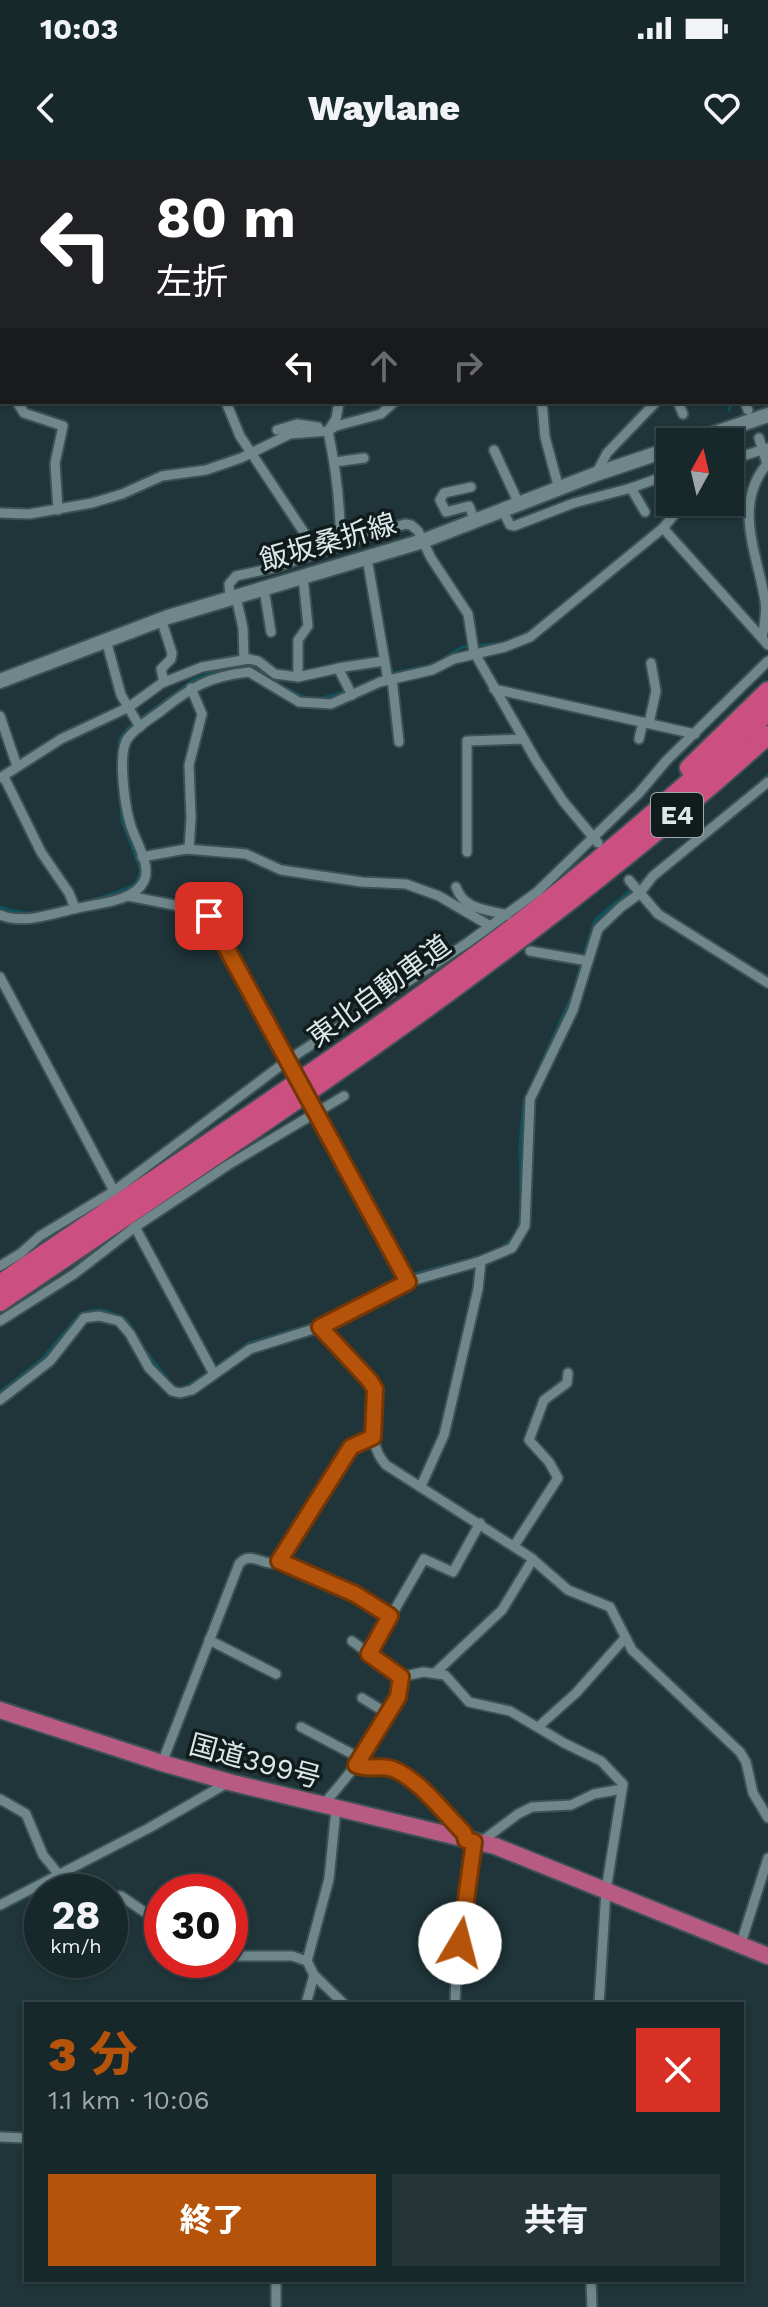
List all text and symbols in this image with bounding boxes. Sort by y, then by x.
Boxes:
text: 10:03 [40,11,118,46]
icon: back [24,86,68,130]
icon: heart [700,86,744,130]
text: Waylane [308,87,460,129]
text: 80 m [156,185,296,251]
icon: left [24,192,128,296]
text: 左折 [156,261,228,303]
icon: left [278,344,322,388]
icon: ahead [362,344,406,388]
icon: right [446,344,490,388]
north arrow [656,428,744,516]
map controls [656,428,744,516]
street label: 飯坂桑折線 [256,507,400,577]
road number: E4 [651,793,703,837]
pin [175,882,243,950]
icon: arrive [187,894,231,938]
street label: 東北自動車道 [301,928,457,1054]
street label: 国道399号 [186,1728,324,1794]
speed limit sign: 30 [144,1874,248,1978]
text: 28 [52,1892,100,1939]
position arrow [418,1901,502,1985]
text: km/h [50,1934,102,1958]
text: 3 分 [48,2026,137,2083]
button: close [636,2028,720,2112]
text: 1.1 km · 10:06 [48,2085,210,2115]
button: 終了 [48,2174,376,2266]
button: 共有 [392,2174,720,2266]

